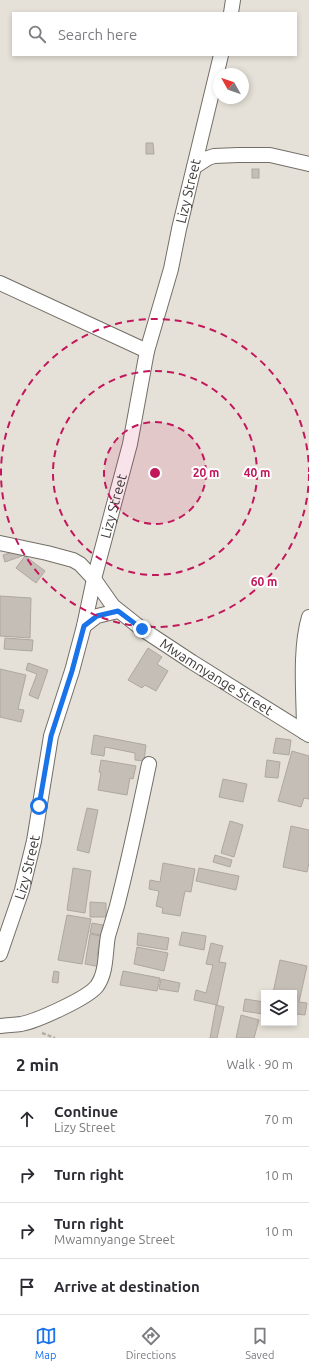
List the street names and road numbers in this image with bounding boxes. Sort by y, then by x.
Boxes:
street label: Lizy Street [173,157,204,225]
street label: Lizy Street [97,472,130,540]
street label: Mwamnyange Street [157,635,276,719]
street label: Lizy Street [11,833,43,902]

